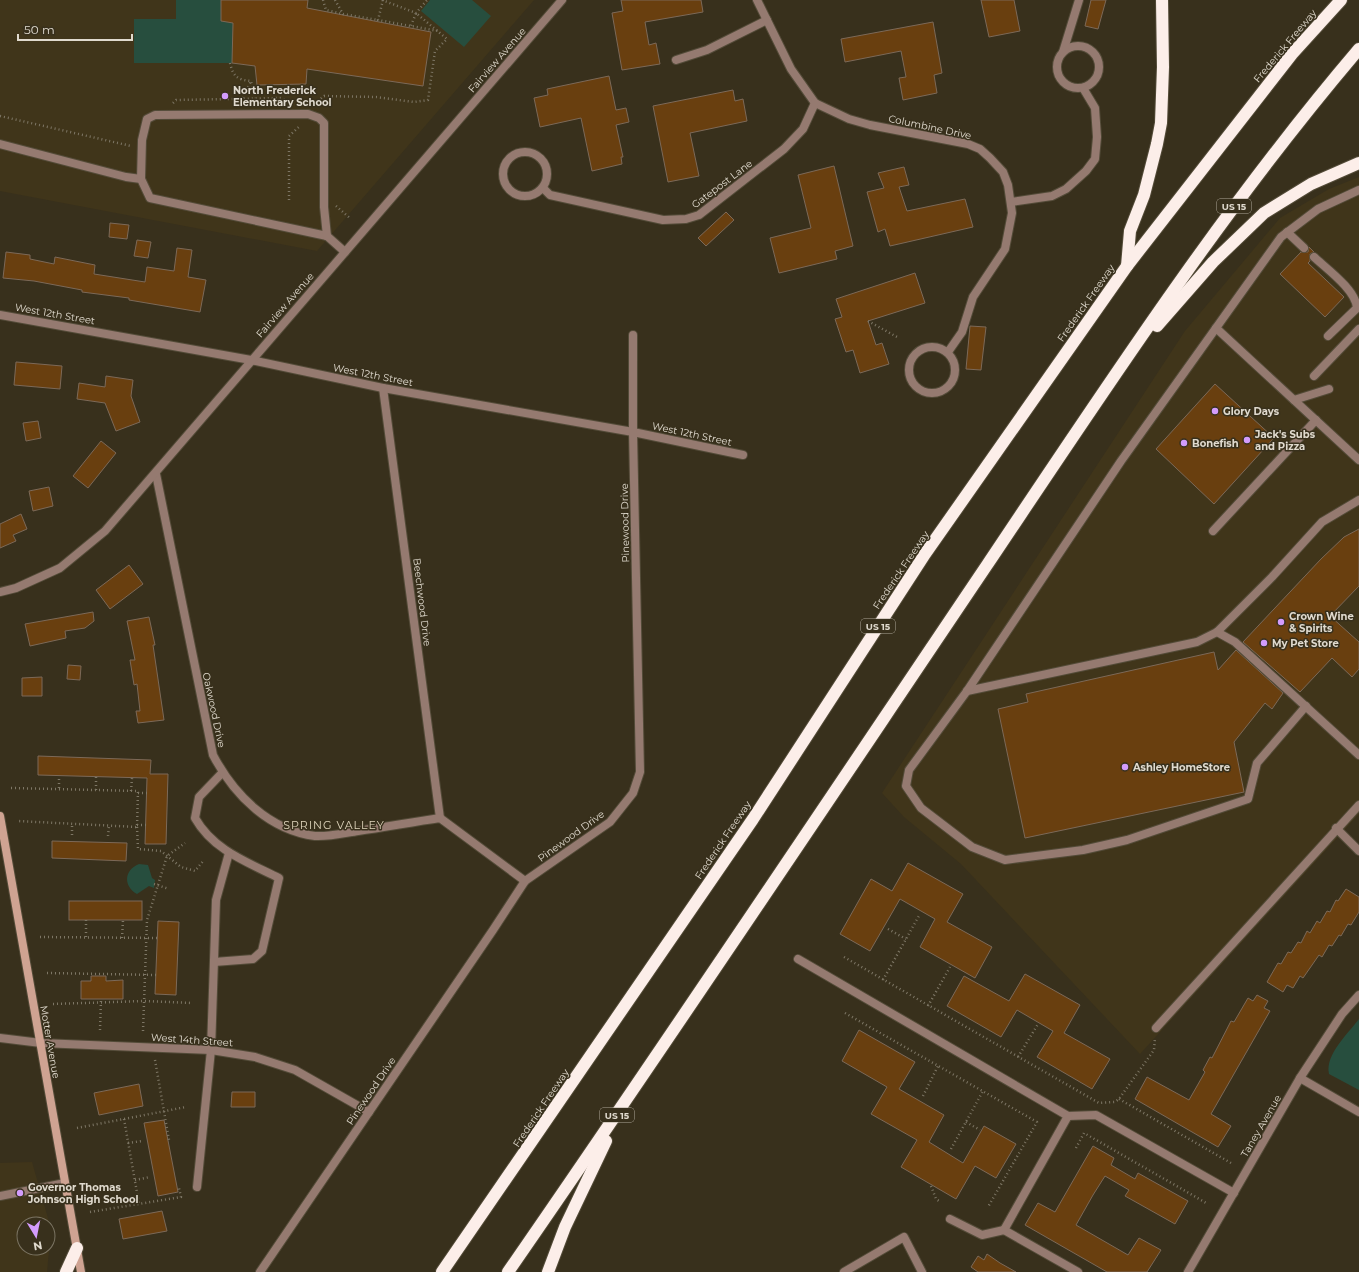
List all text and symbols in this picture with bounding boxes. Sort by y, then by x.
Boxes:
street label: Frederick Freeway [1251,6,1320,85]
scale bar [18,16,132,42]
text: 50 m [24,22,55,37]
street label: Fairview Avenue [465,25,529,95]
place label: North Frederick Elementary School [233,84,332,109]
marker: North Frederick Elementary School [220,91,230,101]
street label: Columbine Drive [887,112,973,142]
street label: Gatepost Lane [689,157,755,211]
road number: US 15 [1217,199,1251,213]
street label: Frederick Freeway [1054,261,1118,344]
street label: Fairview Avenue [253,270,317,340]
street label: West 12th Street [14,301,96,327]
street label: West 12th Street [332,361,414,389]
place label: Glory Days [1223,405,1280,418]
marker: Glory Days [1210,406,1220,416]
street label: West 12th Street [651,419,733,449]
place label: Jack's Subs and Pizza [1254,428,1316,453]
marker: Jack's Subs and Pizza [1242,435,1252,445]
place label: Bonefish [1192,437,1239,450]
marker: Bonefish [1179,438,1189,448]
street label: Pinewood Drive [618,483,632,563]
street label: Frederick Freeway [870,528,932,612]
street label: Beechwood Drive [410,557,434,647]
place label: Crown Wine & Spirits [1289,610,1354,635]
marker: Crown Wine & Spirits [1276,617,1286,627]
road number: US 15 [861,619,895,633]
place label: My Pet Store [1272,637,1339,650]
marker: My Pet Store [1259,638,1269,648]
street label: Oakwood Drive [200,671,228,749]
place label: Ashley HomeStore [1132,761,1230,774]
marker: Ashley HomeStore [1120,762,1130,772]
street label: Frederick Freeway [692,798,754,882]
street label: Pinewood Drive [535,807,607,865]
district label: SPRING VALLEY [283,818,385,832]
street label: Motter Avenue [37,1004,63,1080]
street label: West 14th Street [151,1031,233,1049]
street label: Pinewood Drive [343,1054,399,1128]
street label: Frederick Freeway [510,1066,572,1150]
street label: Taney Avenue [1238,1092,1284,1160]
road number: US 15 [600,1108,634,1122]
place label: Governor Thomas Johnson High School [27,1181,139,1206]
marker: Governor Thomas Johnson High School [15,1188,25,1198]
north arrow [16,1216,56,1256]
text: N [32,1238,43,1254]

